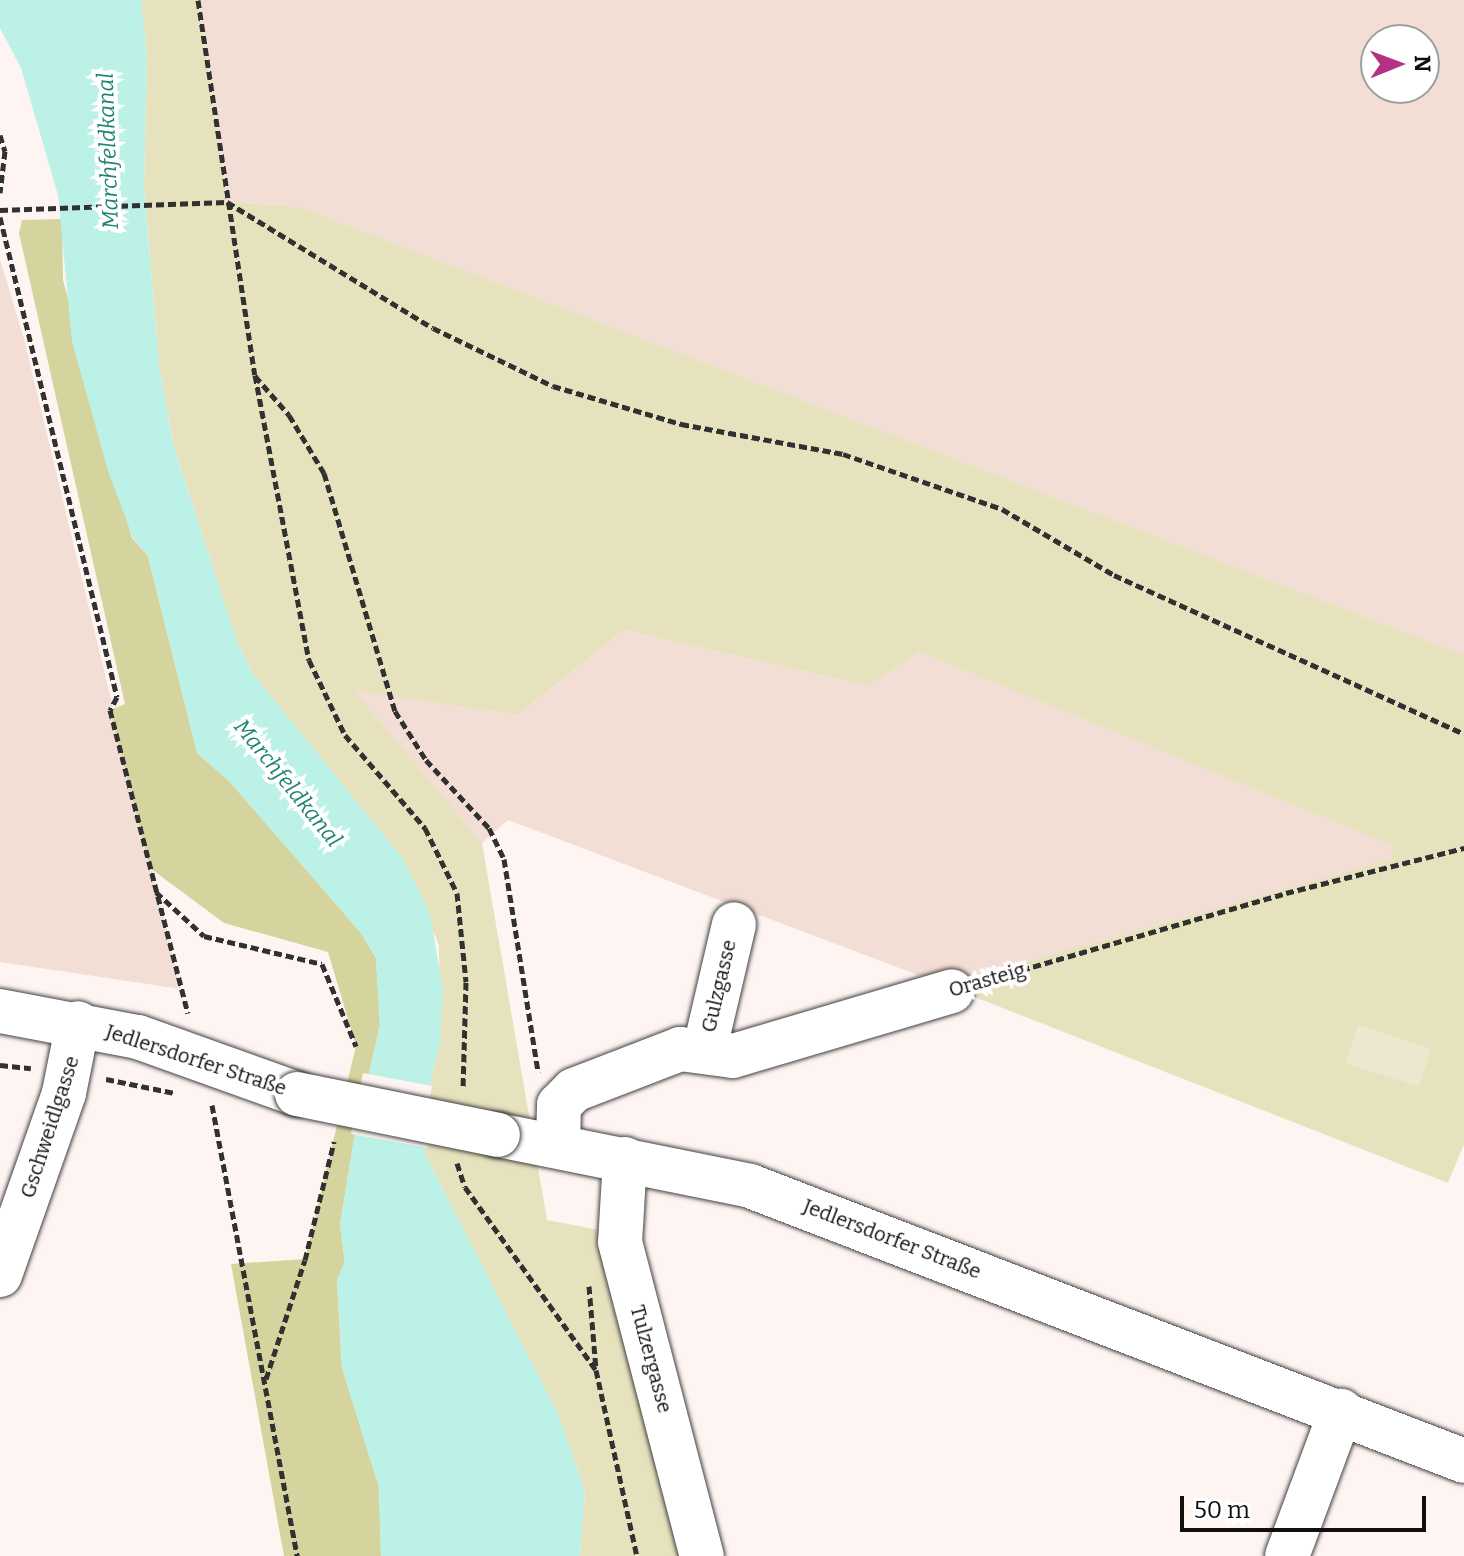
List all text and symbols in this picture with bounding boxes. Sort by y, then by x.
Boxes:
north arrow [1360,24,1440,104]
text: N [1409,55,1436,72]
water label: Marchfeldkanal [92,72,124,230]
water label: Marchfeldkanal [229,714,347,852]
street label: Gulzgasse [697,937,741,1035]
street label: Orasteig [946,958,1028,1002]
street label: Jedlersdorfer Straße [103,1019,289,1101]
street label: Gschweidlgasse [16,1053,84,1201]
street label: Jedlersdorfer Straße [800,1194,984,1284]
street label: Tulzergasse [625,1303,677,1415]
scale bar [1184,1480,1430,1530]
text: 50 m [1194,1496,1250,1524]

